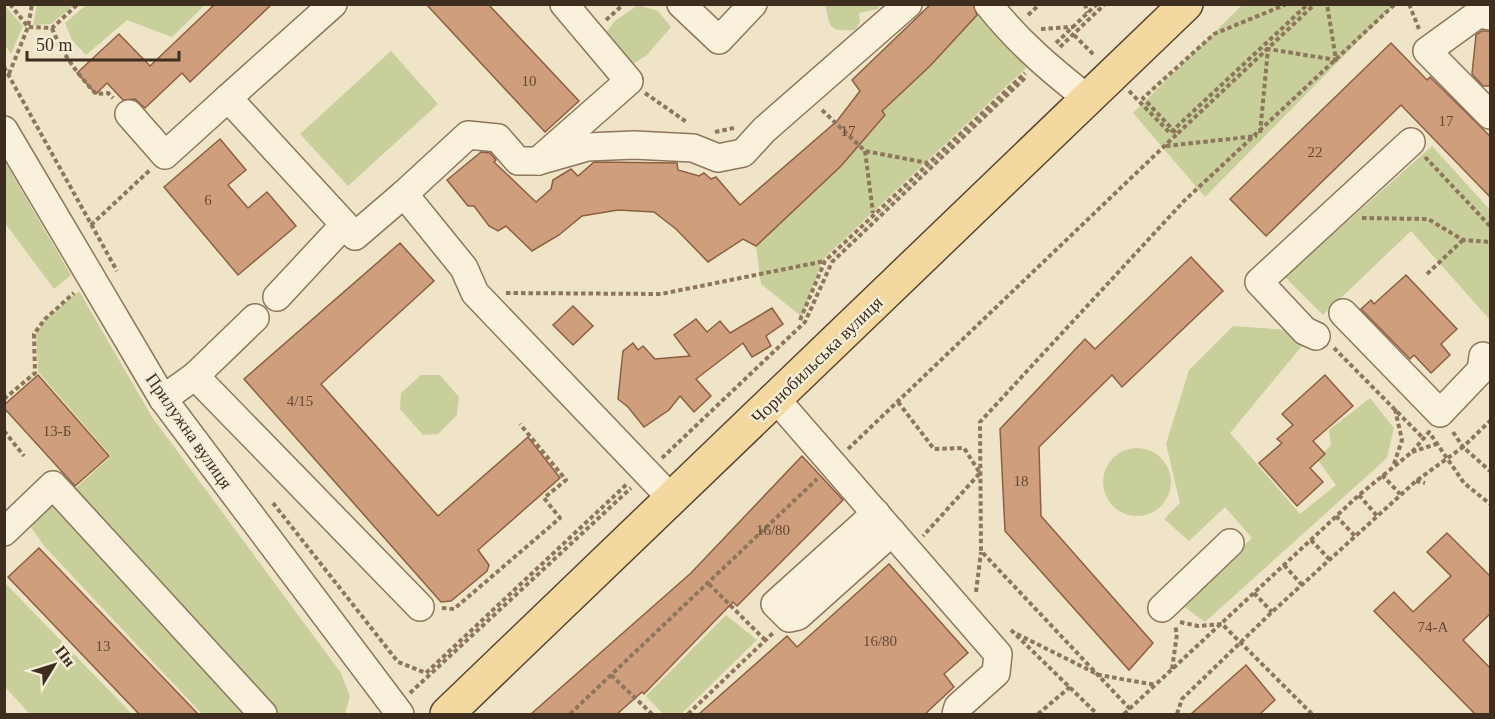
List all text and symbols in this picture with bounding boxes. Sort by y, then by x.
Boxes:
scale bar [27,24,178,62]
text: 50 m [36,35,73,55]
house number: 10 [522,73,537,89]
house number: 17 [1439,113,1454,129]
house number: 17 [841,123,856,139]
house number: 22 [1308,144,1323,160]
house number: 6 [204,192,212,208]
street label: Чорнобильська вулиця [747,292,887,428]
street label: Прилужна вулиця [142,369,236,493]
house number: 4/15 [287,393,313,409]
house number: 13-Б [43,423,71,439]
house number: 18 [1014,473,1029,489]
house number: 16/80 [756,522,790,538]
house number: 74-А [1418,619,1449,635]
house number: 16/80 [863,633,897,649]
north arrow [24,635,84,695]
house number: 13 [96,638,111,654]
text: Пн [52,642,79,670]

